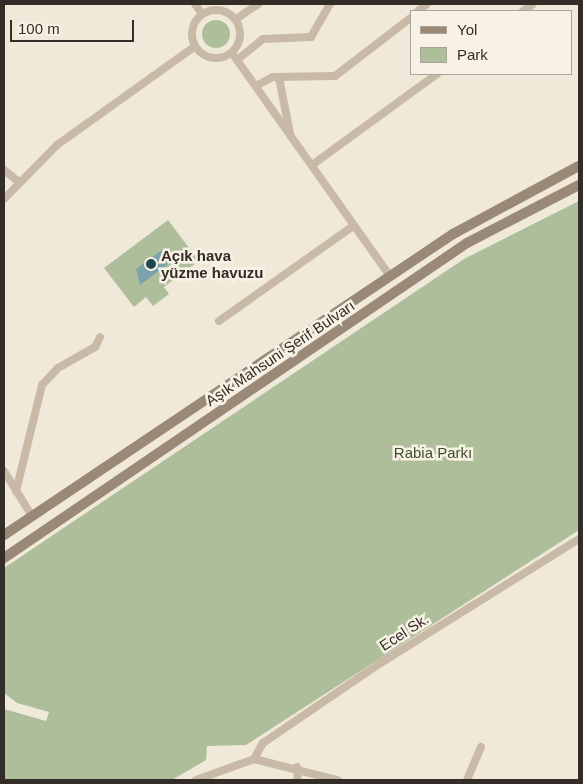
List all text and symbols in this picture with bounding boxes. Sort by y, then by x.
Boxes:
scale bar [12,10,136,42]
legend [410,10,573,75]
text: 100 m [18,20,60,37]
text: Yol [457,21,477,38]
text: Park [457,46,488,63]
place label: Açık hava yüzme havuzu [161,246,264,281]
marker: Açık hava yüzme havuzu [145,258,157,270]
street label: Aşık Mahsuni Şerif Bulvarı [202,296,358,410]
park label: Rabia Parkı [394,444,472,462]
street label: Ecel Sk. [376,609,432,655]

